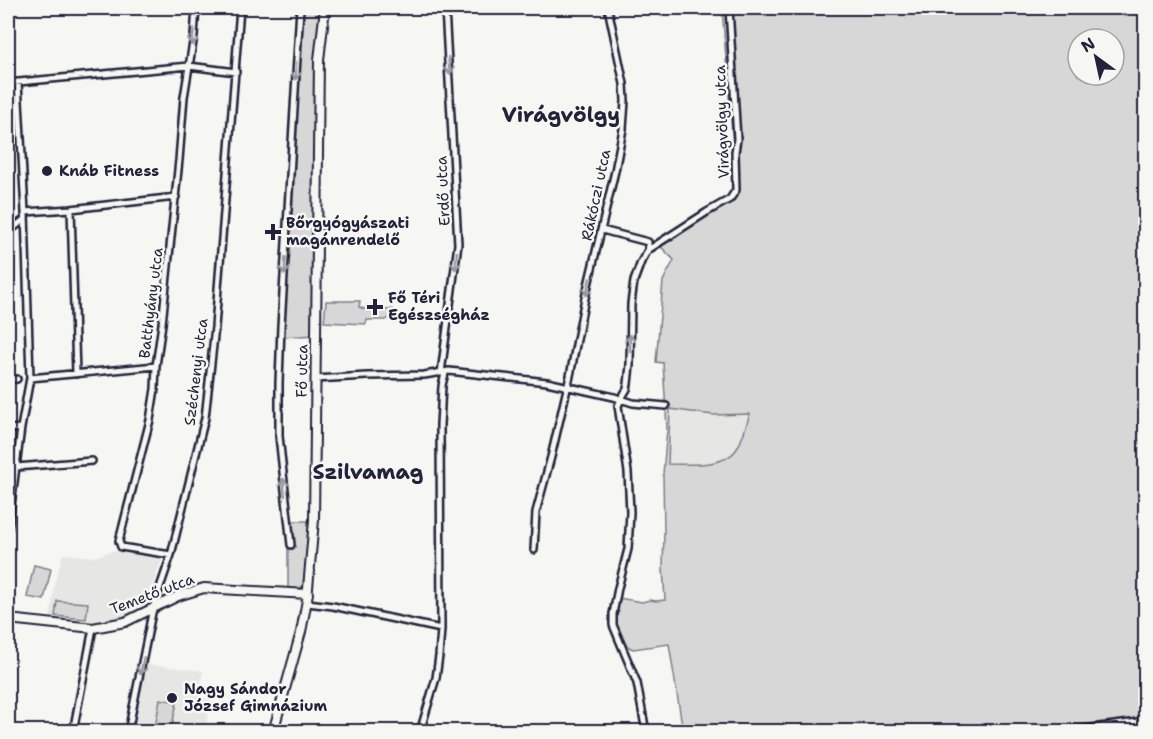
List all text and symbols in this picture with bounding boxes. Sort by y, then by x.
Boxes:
one-way arrow [187,27,198,46]
north arrow [1066,27,1126,87]
text: N [1077,33,1099,57]
one-way arrow [443,55,454,75]
one-way arrow [290,61,301,81]
street label: Virágvölgy utca [710,64,734,179]
district label: Virágvölgy [502,101,620,129]
street label: Rákóczi utca [577,147,616,243]
street label: Erdő utca [431,155,455,227]
place label: Knáb Fitness [59,161,159,181]
marker: Knáb Fitness [40,164,54,178]
place label: Bőrgyógyászati magánrendelő [286,213,409,250]
marker: Bőrgyógyászati magánrendelő [264,223,282,241]
street label: Batthyány utca [134,246,168,360]
one-way arrow [450,250,461,270]
one-way arrow [279,256,290,276]
one-way arrow [582,277,594,296]
place label: Fő Téri Egészségház [388,288,490,325]
marker: Fő Téri Egészségház [366,298,384,316]
street label: Széchenyi utca [179,317,213,427]
one-way arrow [624,333,636,353]
street label: Fő utca [292,343,312,398]
district label: Szilvamag [313,458,423,486]
one-way arrow [278,478,289,498]
street label: Temető utca [107,569,198,619]
one-way arrow [135,656,147,675]
place label: Nagy Sándor József Gimnázium [184,679,327,716]
marker: Nagy Sándor József Gimnázium [165,691,179,705]

